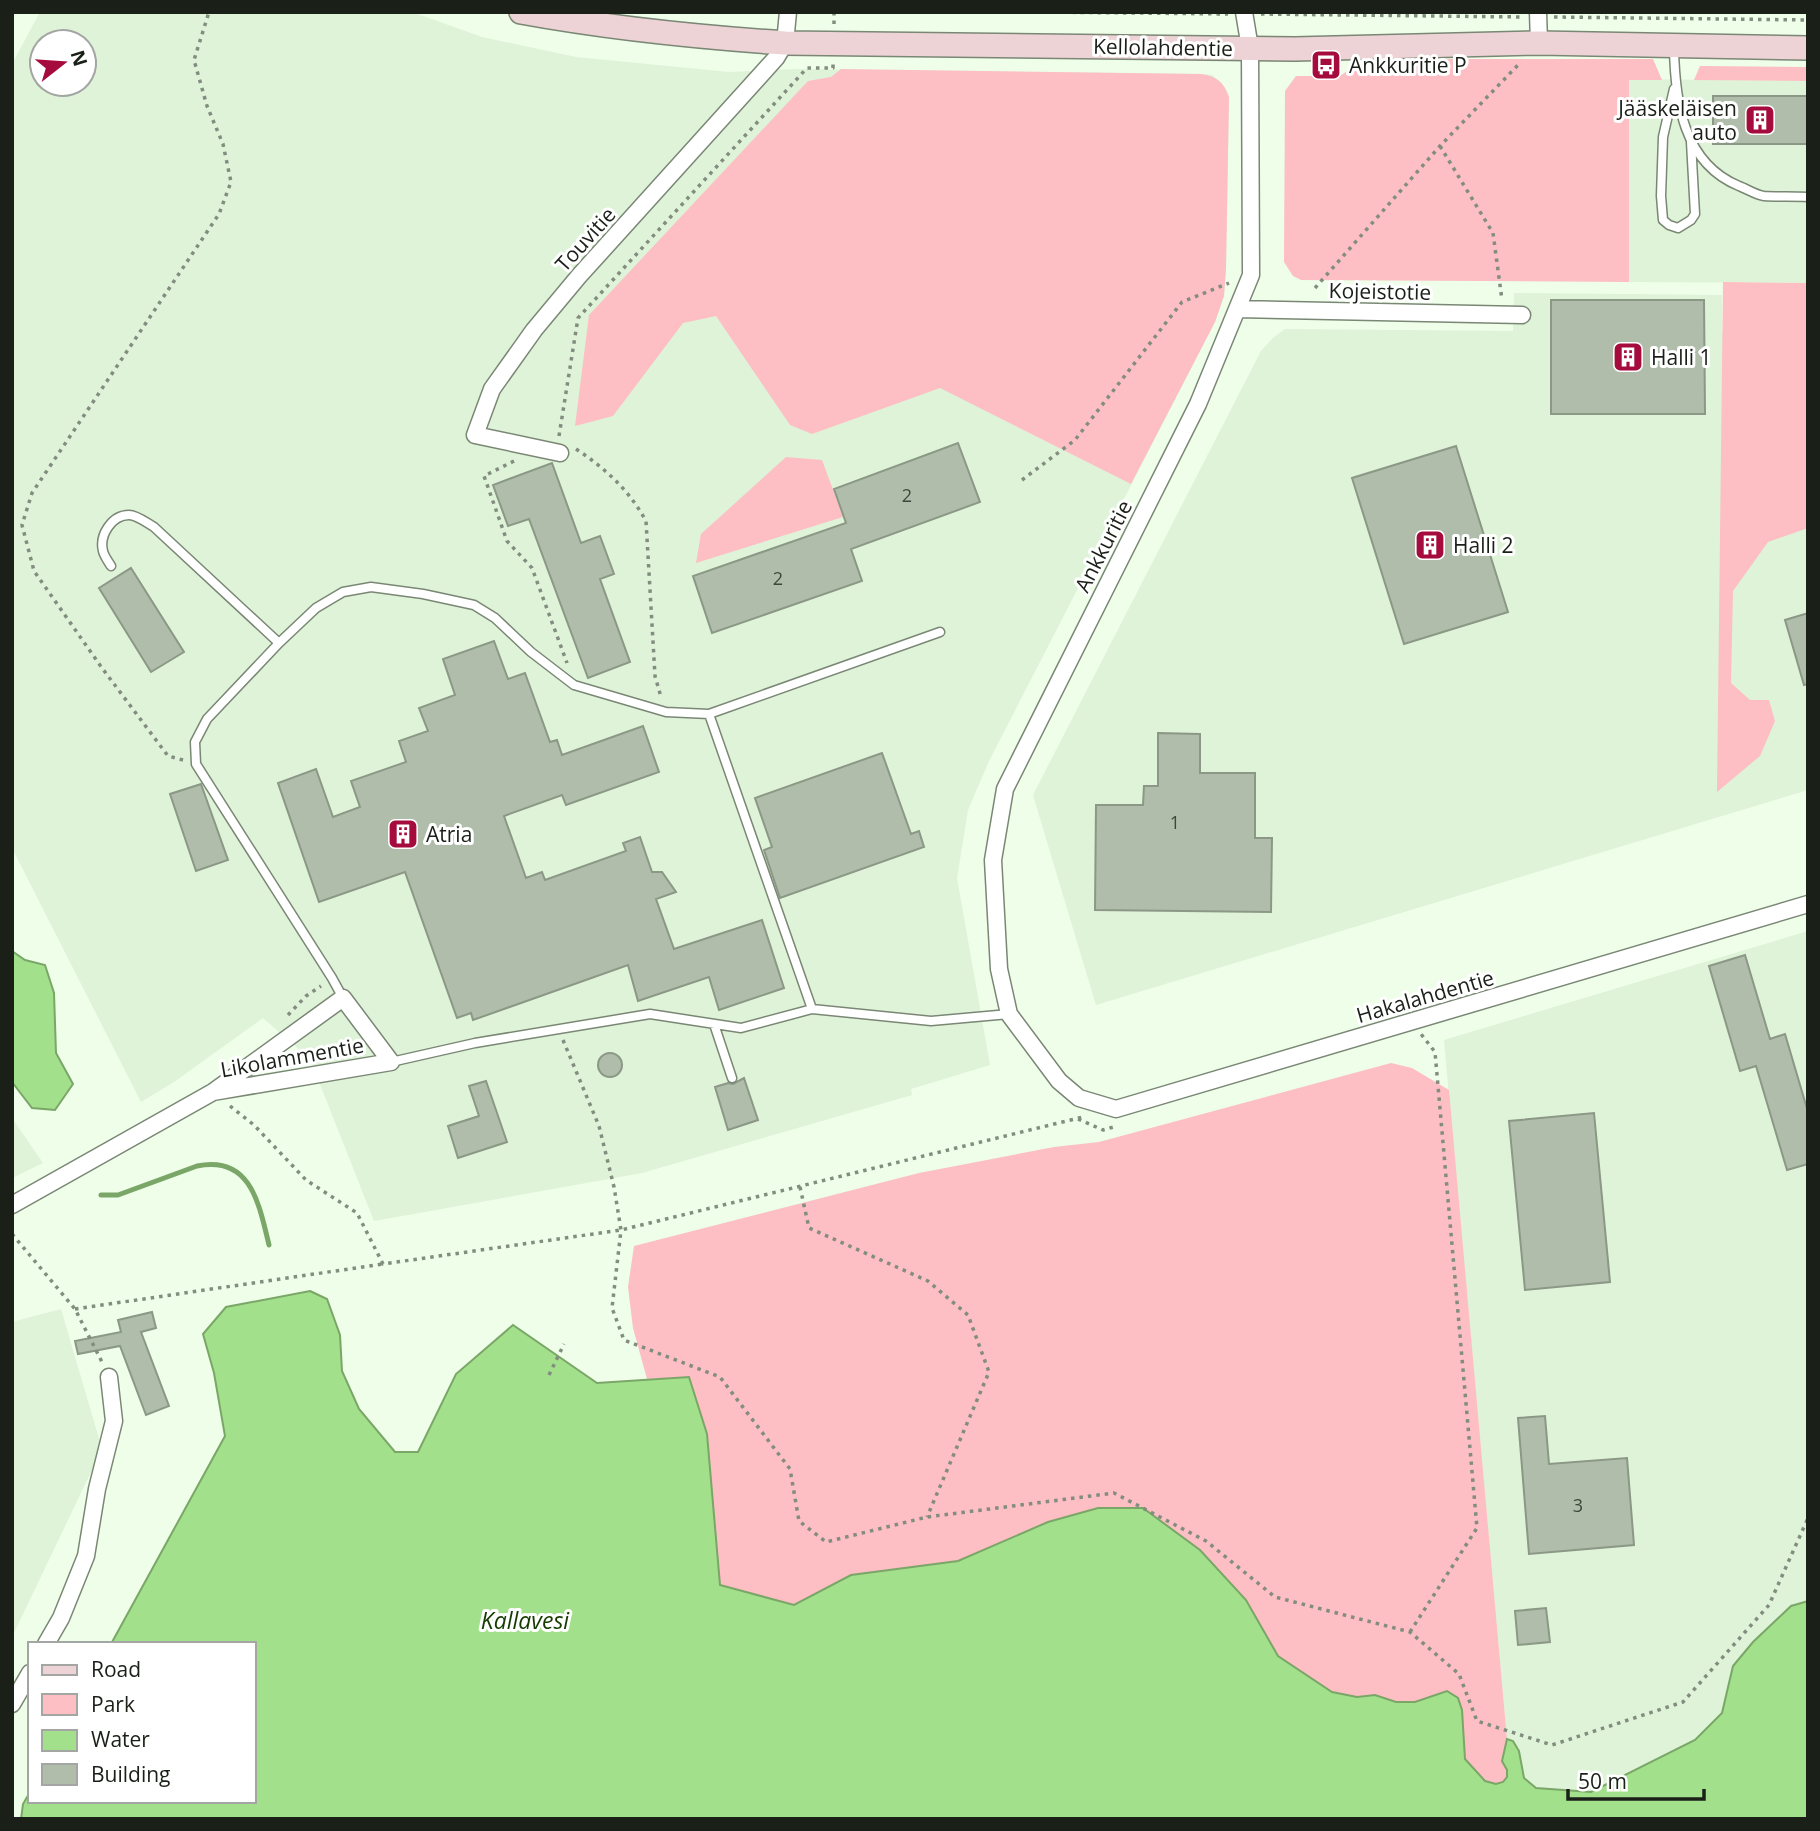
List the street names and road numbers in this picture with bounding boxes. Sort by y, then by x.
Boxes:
street label: Kellolahdentie [1093,32,1233,62]
street label: Touvitie [549,201,621,277]
street label: Kojeistotie [1328,276,1432,306]
street label: Ankkuritie [1068,495,1138,597]
street label: Hakalahdentie [1353,963,1497,1029]
street label: Likolammentie [218,1031,366,1083]

